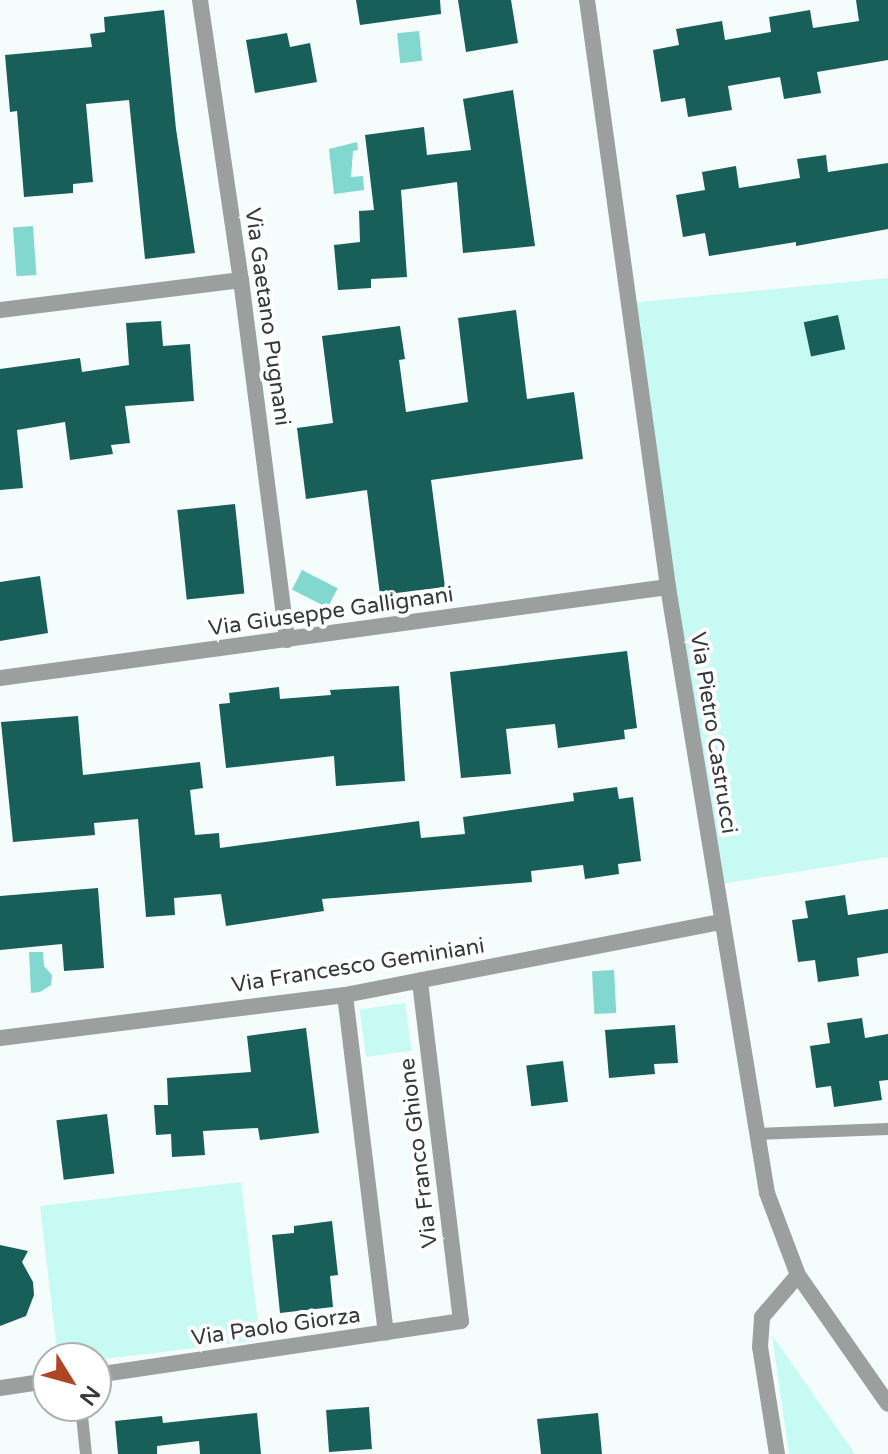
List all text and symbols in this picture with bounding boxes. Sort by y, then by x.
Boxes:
street label: Via Gaetano Pugnani [239,206,295,428]
street label: Via Giuseppe Gallignani [207,582,455,642]
street label: Via Pietro Castrucci [684,630,742,836]
street label: Via Francesco Geminiani [230,933,486,999]
street label: Via Franco Ghione [394,1057,444,1249]
street label: Via Paolo Giorza [190,1302,362,1352]
north arrow [32,1342,112,1422]
text: N [74,1380,105,1410]

